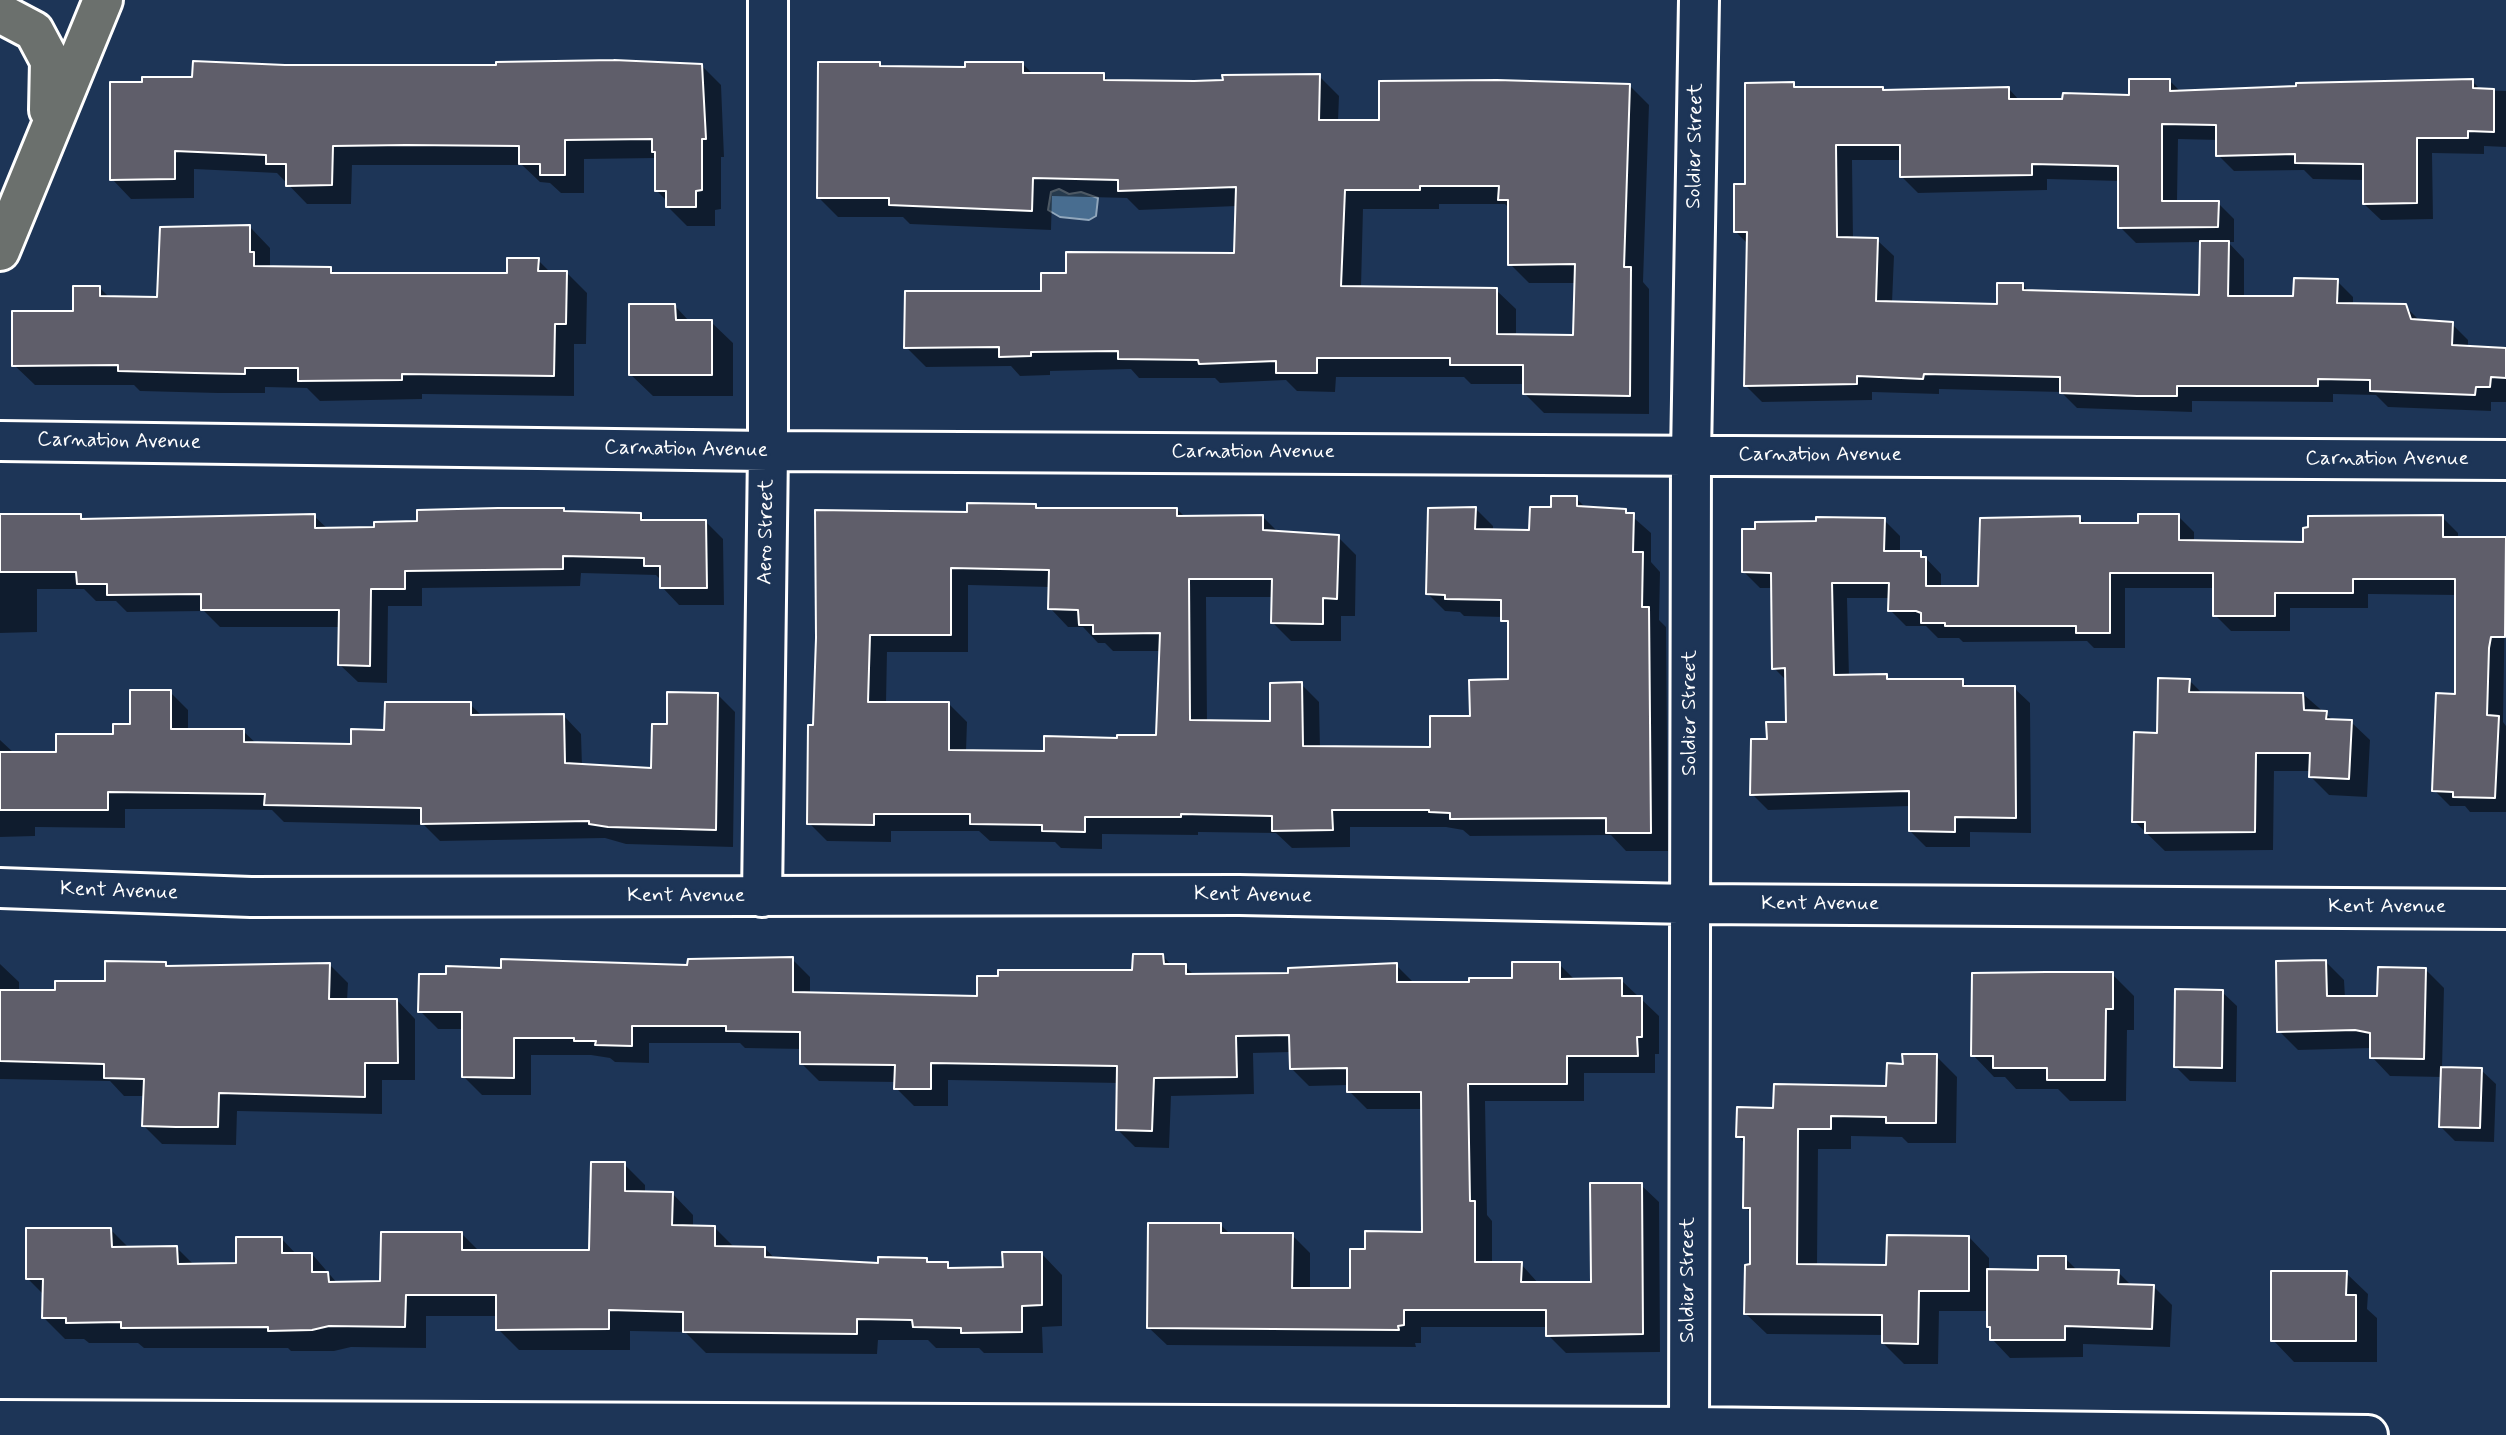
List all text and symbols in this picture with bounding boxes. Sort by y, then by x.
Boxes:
street label: Soldier Street [1682,83,1710,209]
street label: Carnation Avenue [37,428,201,456]
street label: Carnation Avenue [604,436,768,464]
street label: Carnation Avenue [1171,440,1335,466]
street label: Carnation Avenue [1738,443,1902,469]
street label: Carnation Avenue [2305,447,2469,473]
street label: Aero Street [753,479,781,585]
street label: Soldier Street [1678,650,1704,776]
street label: Kent Avenue [60,877,178,907]
street label: Kent Avenue [1194,882,1312,910]
street label: Kent Avenue [627,884,745,910]
street label: Kent Avenue [1761,892,1879,918]
street label: Kent Avenue [2328,895,2446,921]
street label: Soldier Street [1676,1217,1702,1343]

